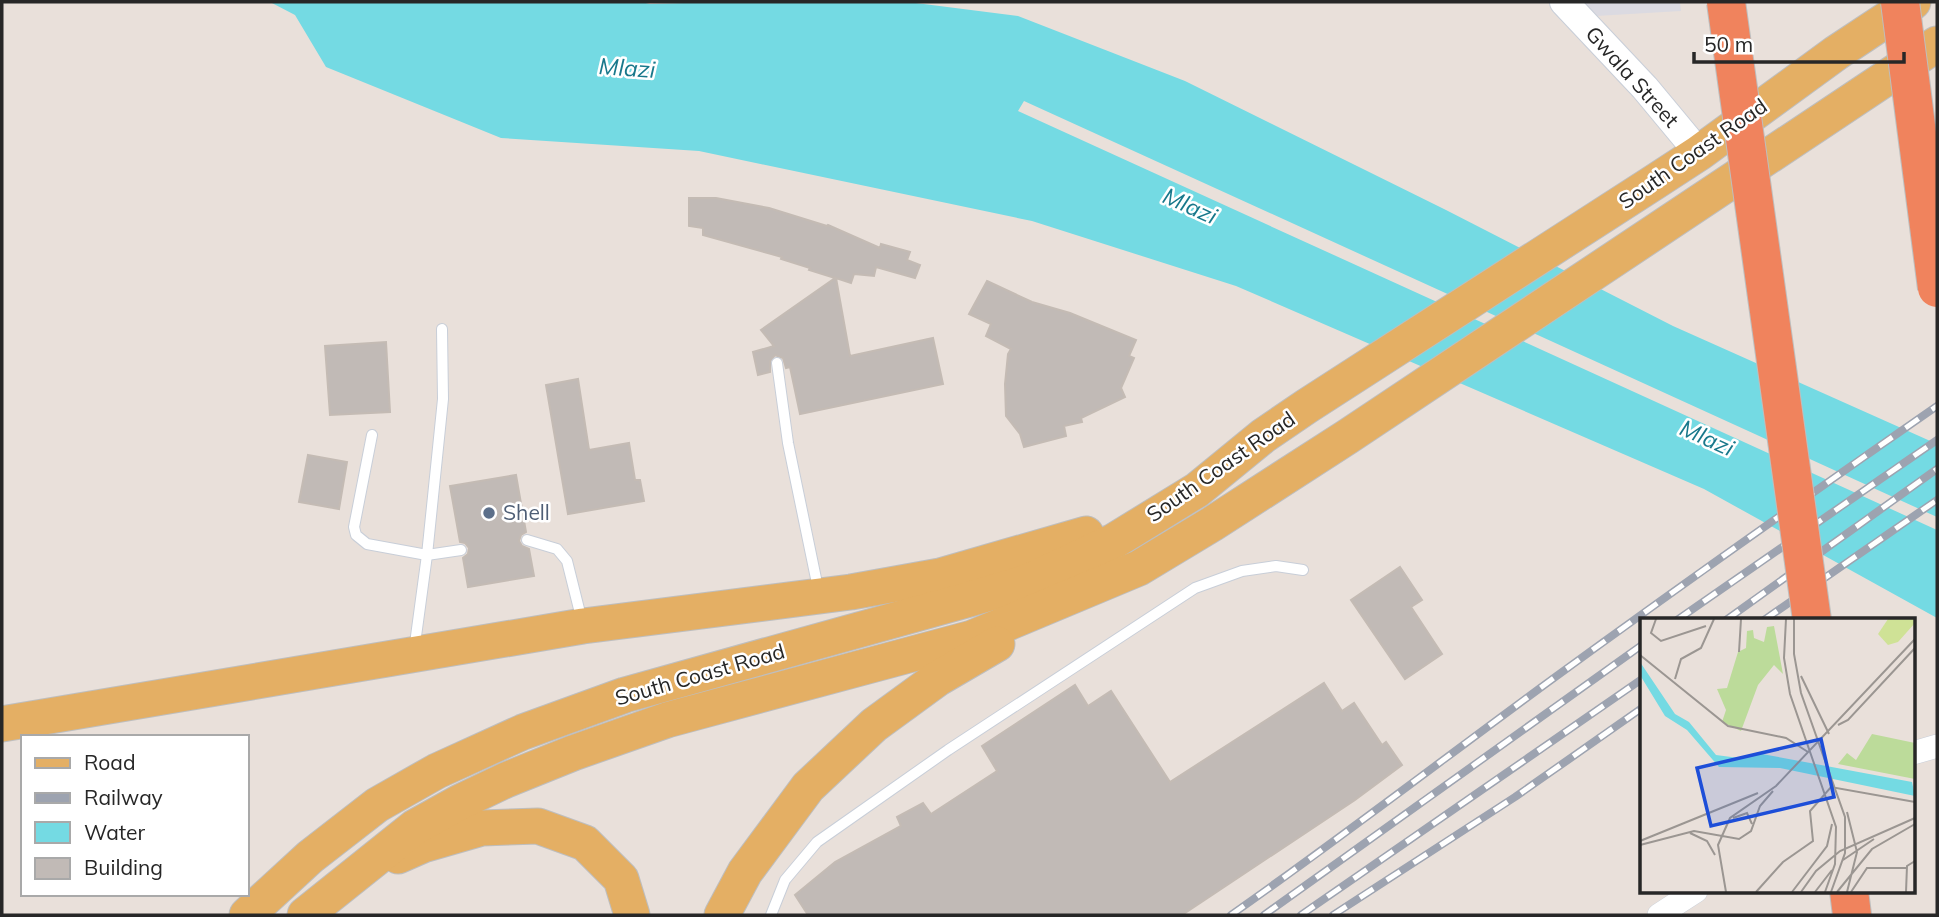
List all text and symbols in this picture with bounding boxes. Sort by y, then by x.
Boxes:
street label: Gwala Street [1581,20,1685,132]
scale bar [1694,21,1904,65]
text: 50 m [1704,31,1753,57]
water label: Mlazi [598,51,657,84]
street label: South Coast Road [1613,92,1772,214]
water label: Mlazi [1159,181,1222,230]
street label: South Coast Road [1141,405,1300,527]
water label: Mlazi [1676,413,1739,462]
place label: Shell [503,499,550,525]
marker: Shell [481,505,497,521]
inset map [1640,618,1914,892]
street label: South Coast Road [612,637,788,711]
legend [21,735,248,896]
text: Road [84,749,135,775]
text: Railway [84,784,163,810]
text: Water [84,819,145,845]
text: Building [84,854,163,880]

